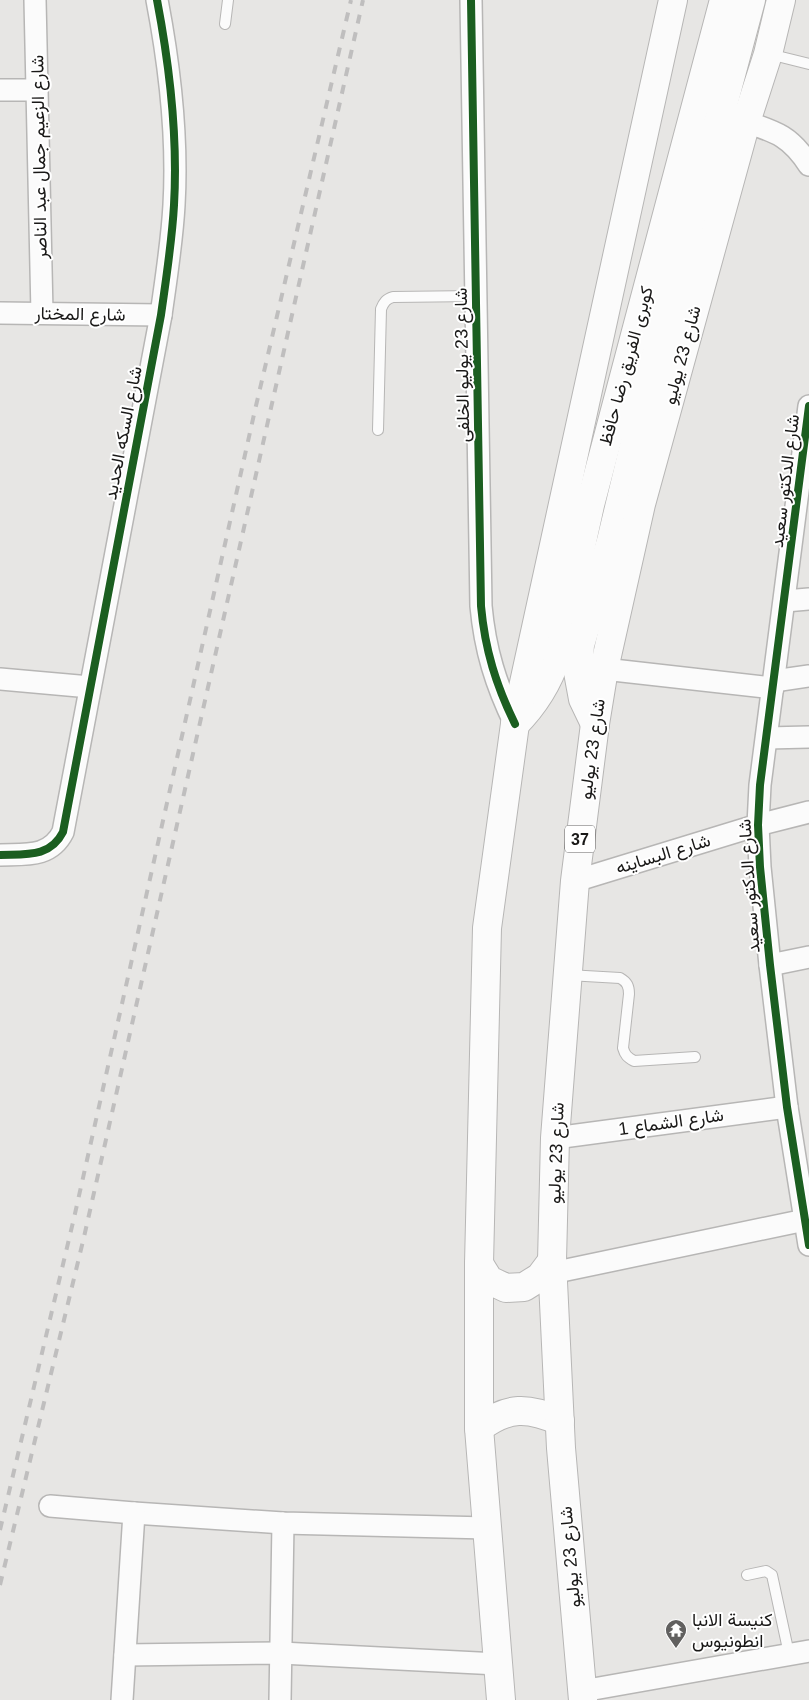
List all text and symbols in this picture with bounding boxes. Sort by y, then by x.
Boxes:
street label: شارع الزعيم جمال عبد الناصر [27,55,53,260]
street label: كوبرى الفريق رضا حافظ [595,284,658,448]
street label: شارع 23 يوليو الخلفى [451,288,475,442]
street label: شارع المختار [33,303,126,327]
street label: شارع 23 يوليو [659,303,707,407]
street label: شارع السكه الحديد [100,365,148,502]
street label: شارع الدكتور سعيد [767,413,805,549]
street label: شارع 23 يوليو [575,697,611,801]
street label: شارع الدكتور سعيد [734,818,766,954]
road number: 37 [565,826,595,852]
street label: شارع البساينه [613,830,713,880]
street label: شارع 23 يوليو [544,1102,570,1204]
street label: شارع الشماع 1 [617,1105,725,1141]
street label: شارع 23 يوليو [556,1505,586,1608]
place label: كنيسة الانبا انطونيوس [692,1610,773,1652]
temple icon: كنيسة الانبا انطونيوس [664,1618,688,1649]

